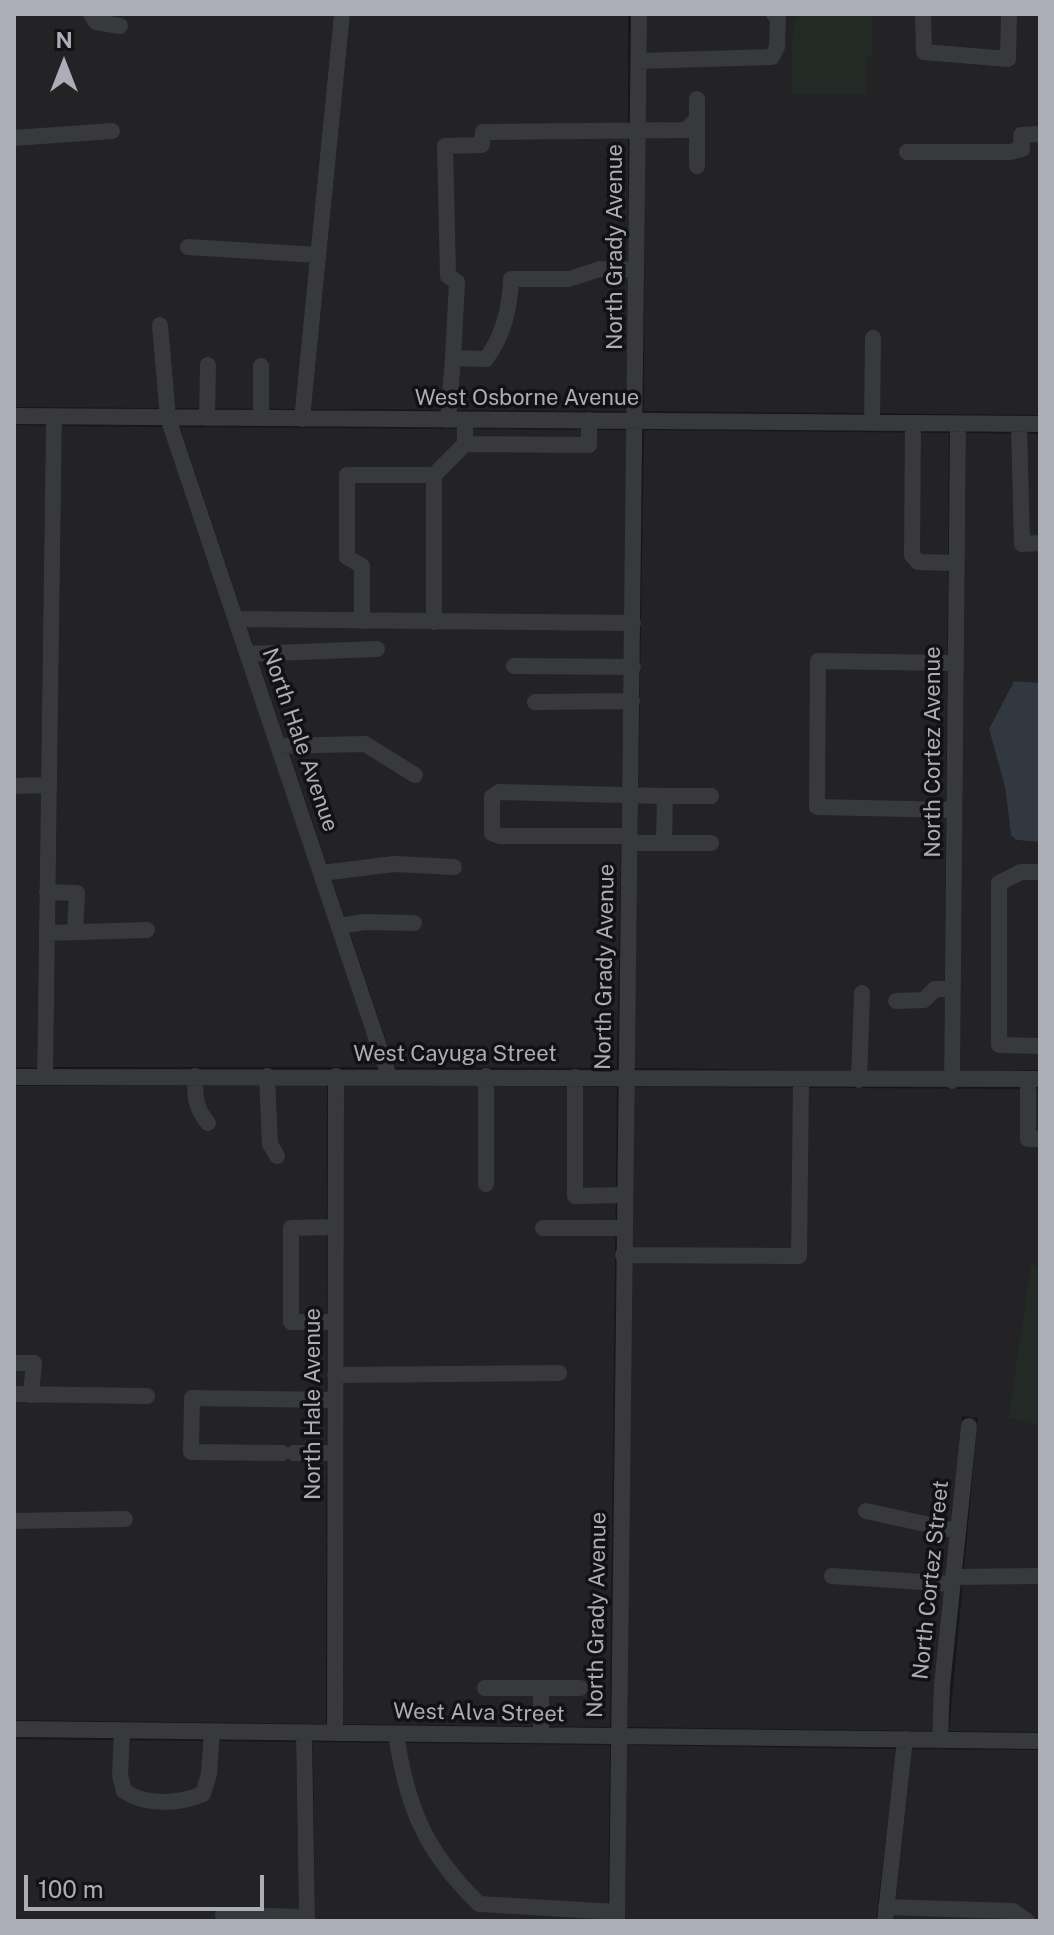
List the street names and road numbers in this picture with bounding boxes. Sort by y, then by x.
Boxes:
street label: North Grady Avenue [602,144,628,350]
street label: West Osborne Avenue [415,385,639,411]
street label: North Hale Avenue [256,645,344,835]
street label: North Cortez Avenue [920,646,946,858]
street label: North Grady Avenue [590,864,620,1070]
street label: West Cayuga Street [353,1041,557,1067]
street label: North Hale Avenue [300,1308,326,1500]
street label: North Cortez Street [907,1479,955,1681]
street label: North Grady Avenue [582,1512,612,1718]
street label: West Alva Street [393,1698,565,1728]

